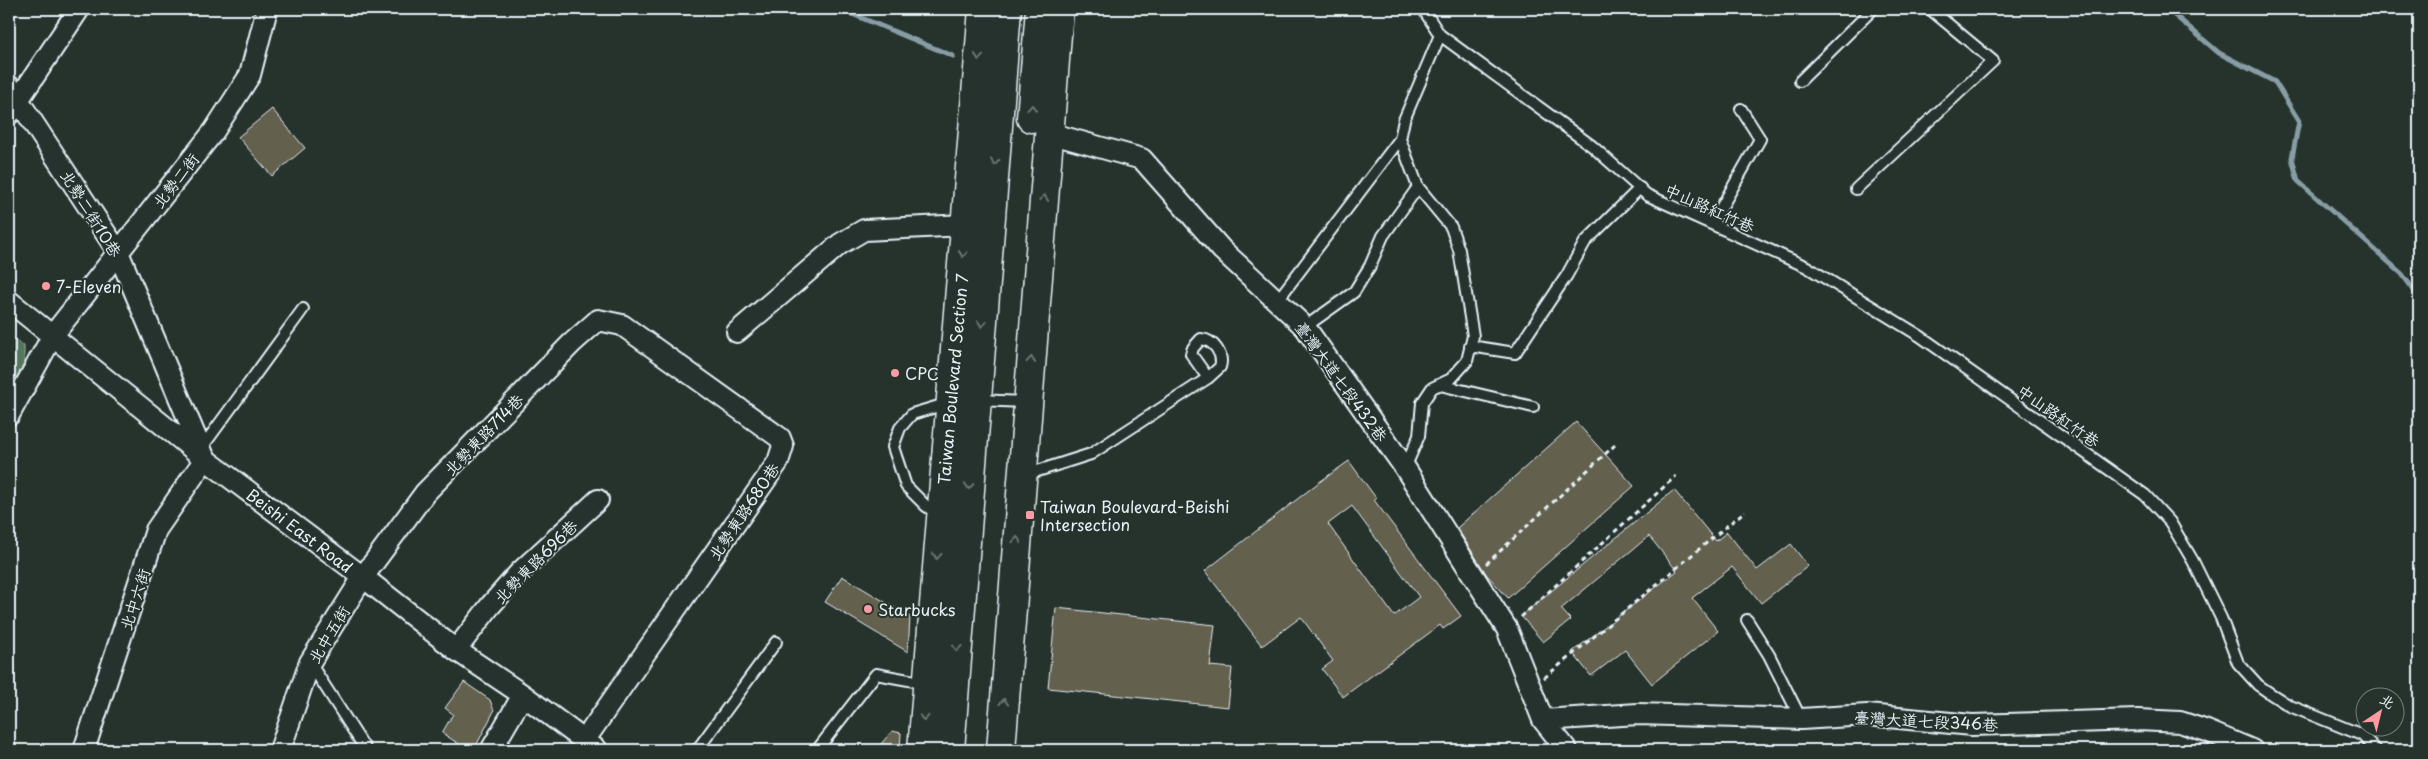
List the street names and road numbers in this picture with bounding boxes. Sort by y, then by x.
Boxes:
street label: 北勢二街 [146,147,204,213]
street label: 北勢二街10巷 [56,165,128,261]
street label: 中山路紅竹巷 [1661,177,1759,237]
street label: Taiwan Boulevard Section 7 [931,272,973,486]
street label: 臺灣大道七段432巷 [1290,316,1394,446]
street label: 中山路紅竹巷 [2013,378,2105,452]
street label: 北勢東路714巷 [438,388,528,480]
street label: 北勢東路680巷 [702,458,784,564]
street label: Beishi East Road [242,482,358,578]
street label: 北勢東路696巷 [488,514,582,608]
street label: 北中六街 [113,565,155,633]
street label: 北中五街 [301,600,355,668]
street label: 臺灣大道七段346巷 [1853,704,1999,736]

